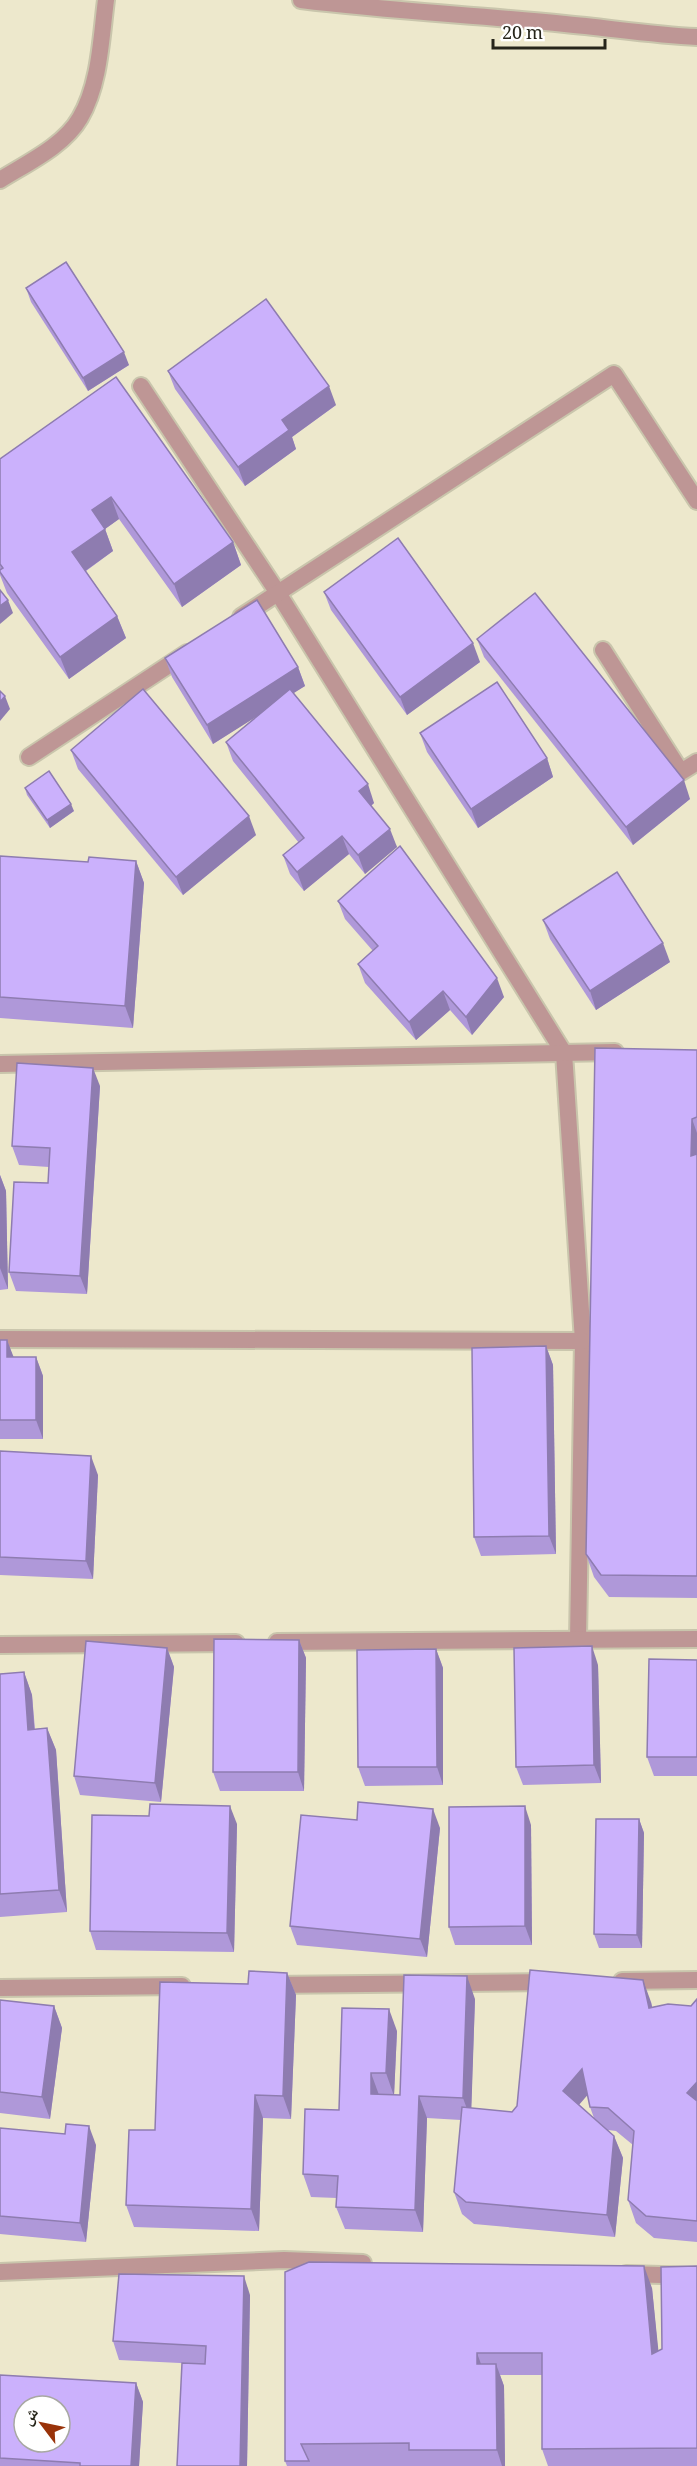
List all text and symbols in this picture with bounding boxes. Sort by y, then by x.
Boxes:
scale bar [493,12,606,50]
text: 20 m [502,20,543,50]
north arrow [12,2394,72,2454]
text: ش [15,2403,47,2432]

